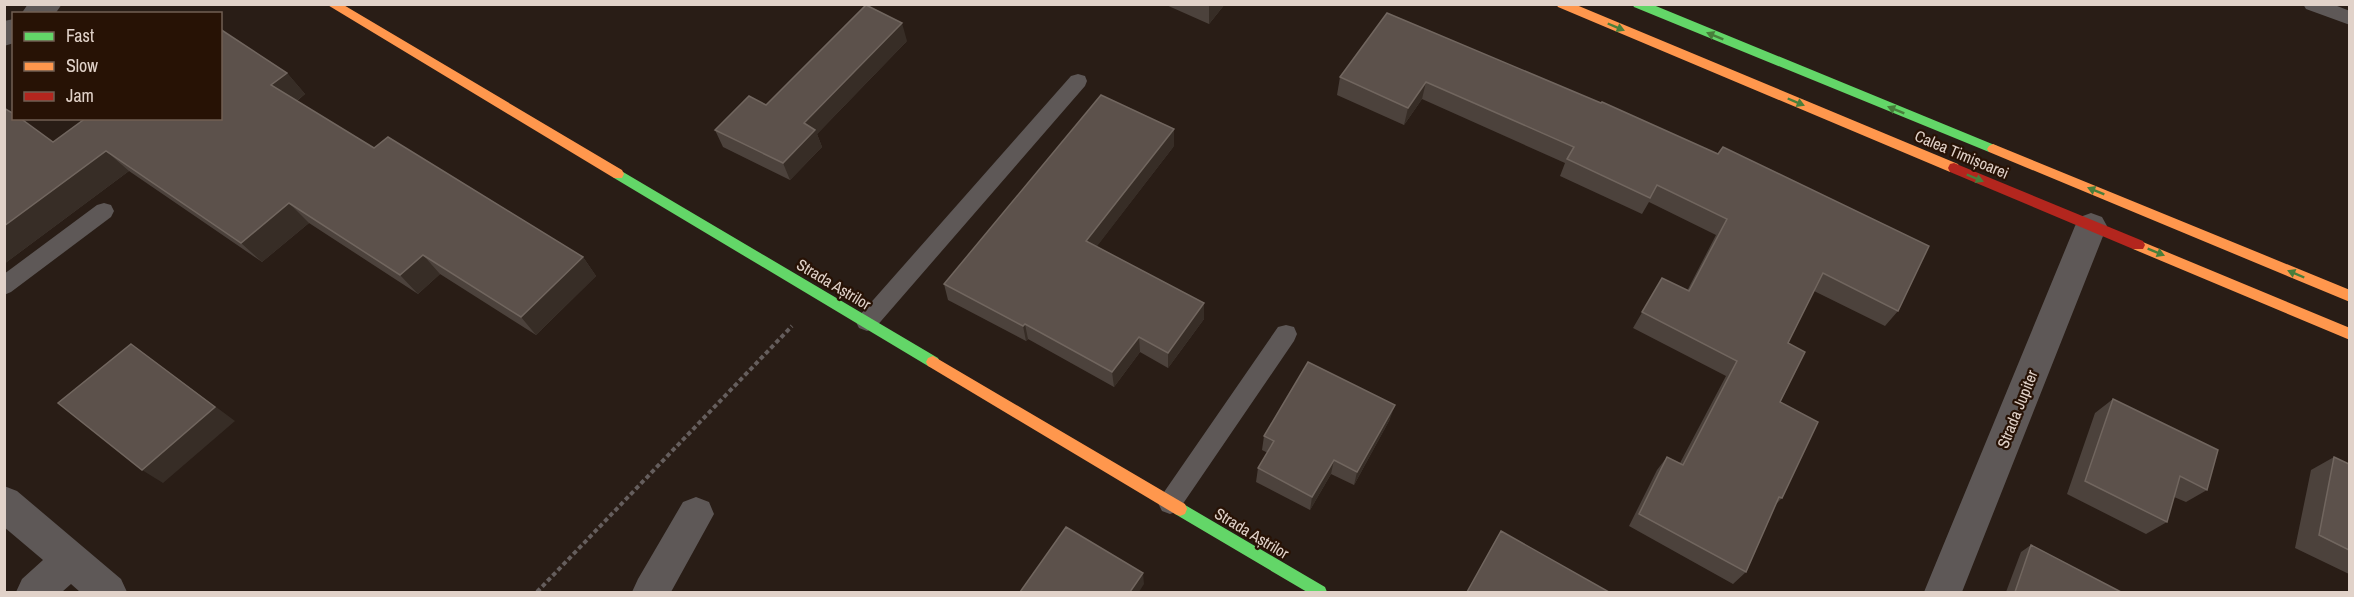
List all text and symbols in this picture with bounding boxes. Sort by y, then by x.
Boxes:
legend [12,12,222,120]
one-way arrow [1607,22,1625,32]
text: Fast [66,23,94,48]
one-way arrow [1706,31,1724,40]
text: Slow [66,53,98,78]
text: Jam [66,83,94,108]
one-way arrow [1787,97,1805,107]
one-way arrow [1887,105,1905,114]
street label: Calea Timișoarei [1912,124,2012,184]
one-way arrow [1967,173,1985,183]
one-way arrow [2087,186,2105,195]
one-way arrow [2147,247,2165,257]
street label: Strada Aștrilor [793,253,876,315]
one-way arrow [2287,269,2304,278]
street label: Strada Jupiter [1991,366,2043,451]
street label: Strada Aștrilor [1211,502,1294,564]

